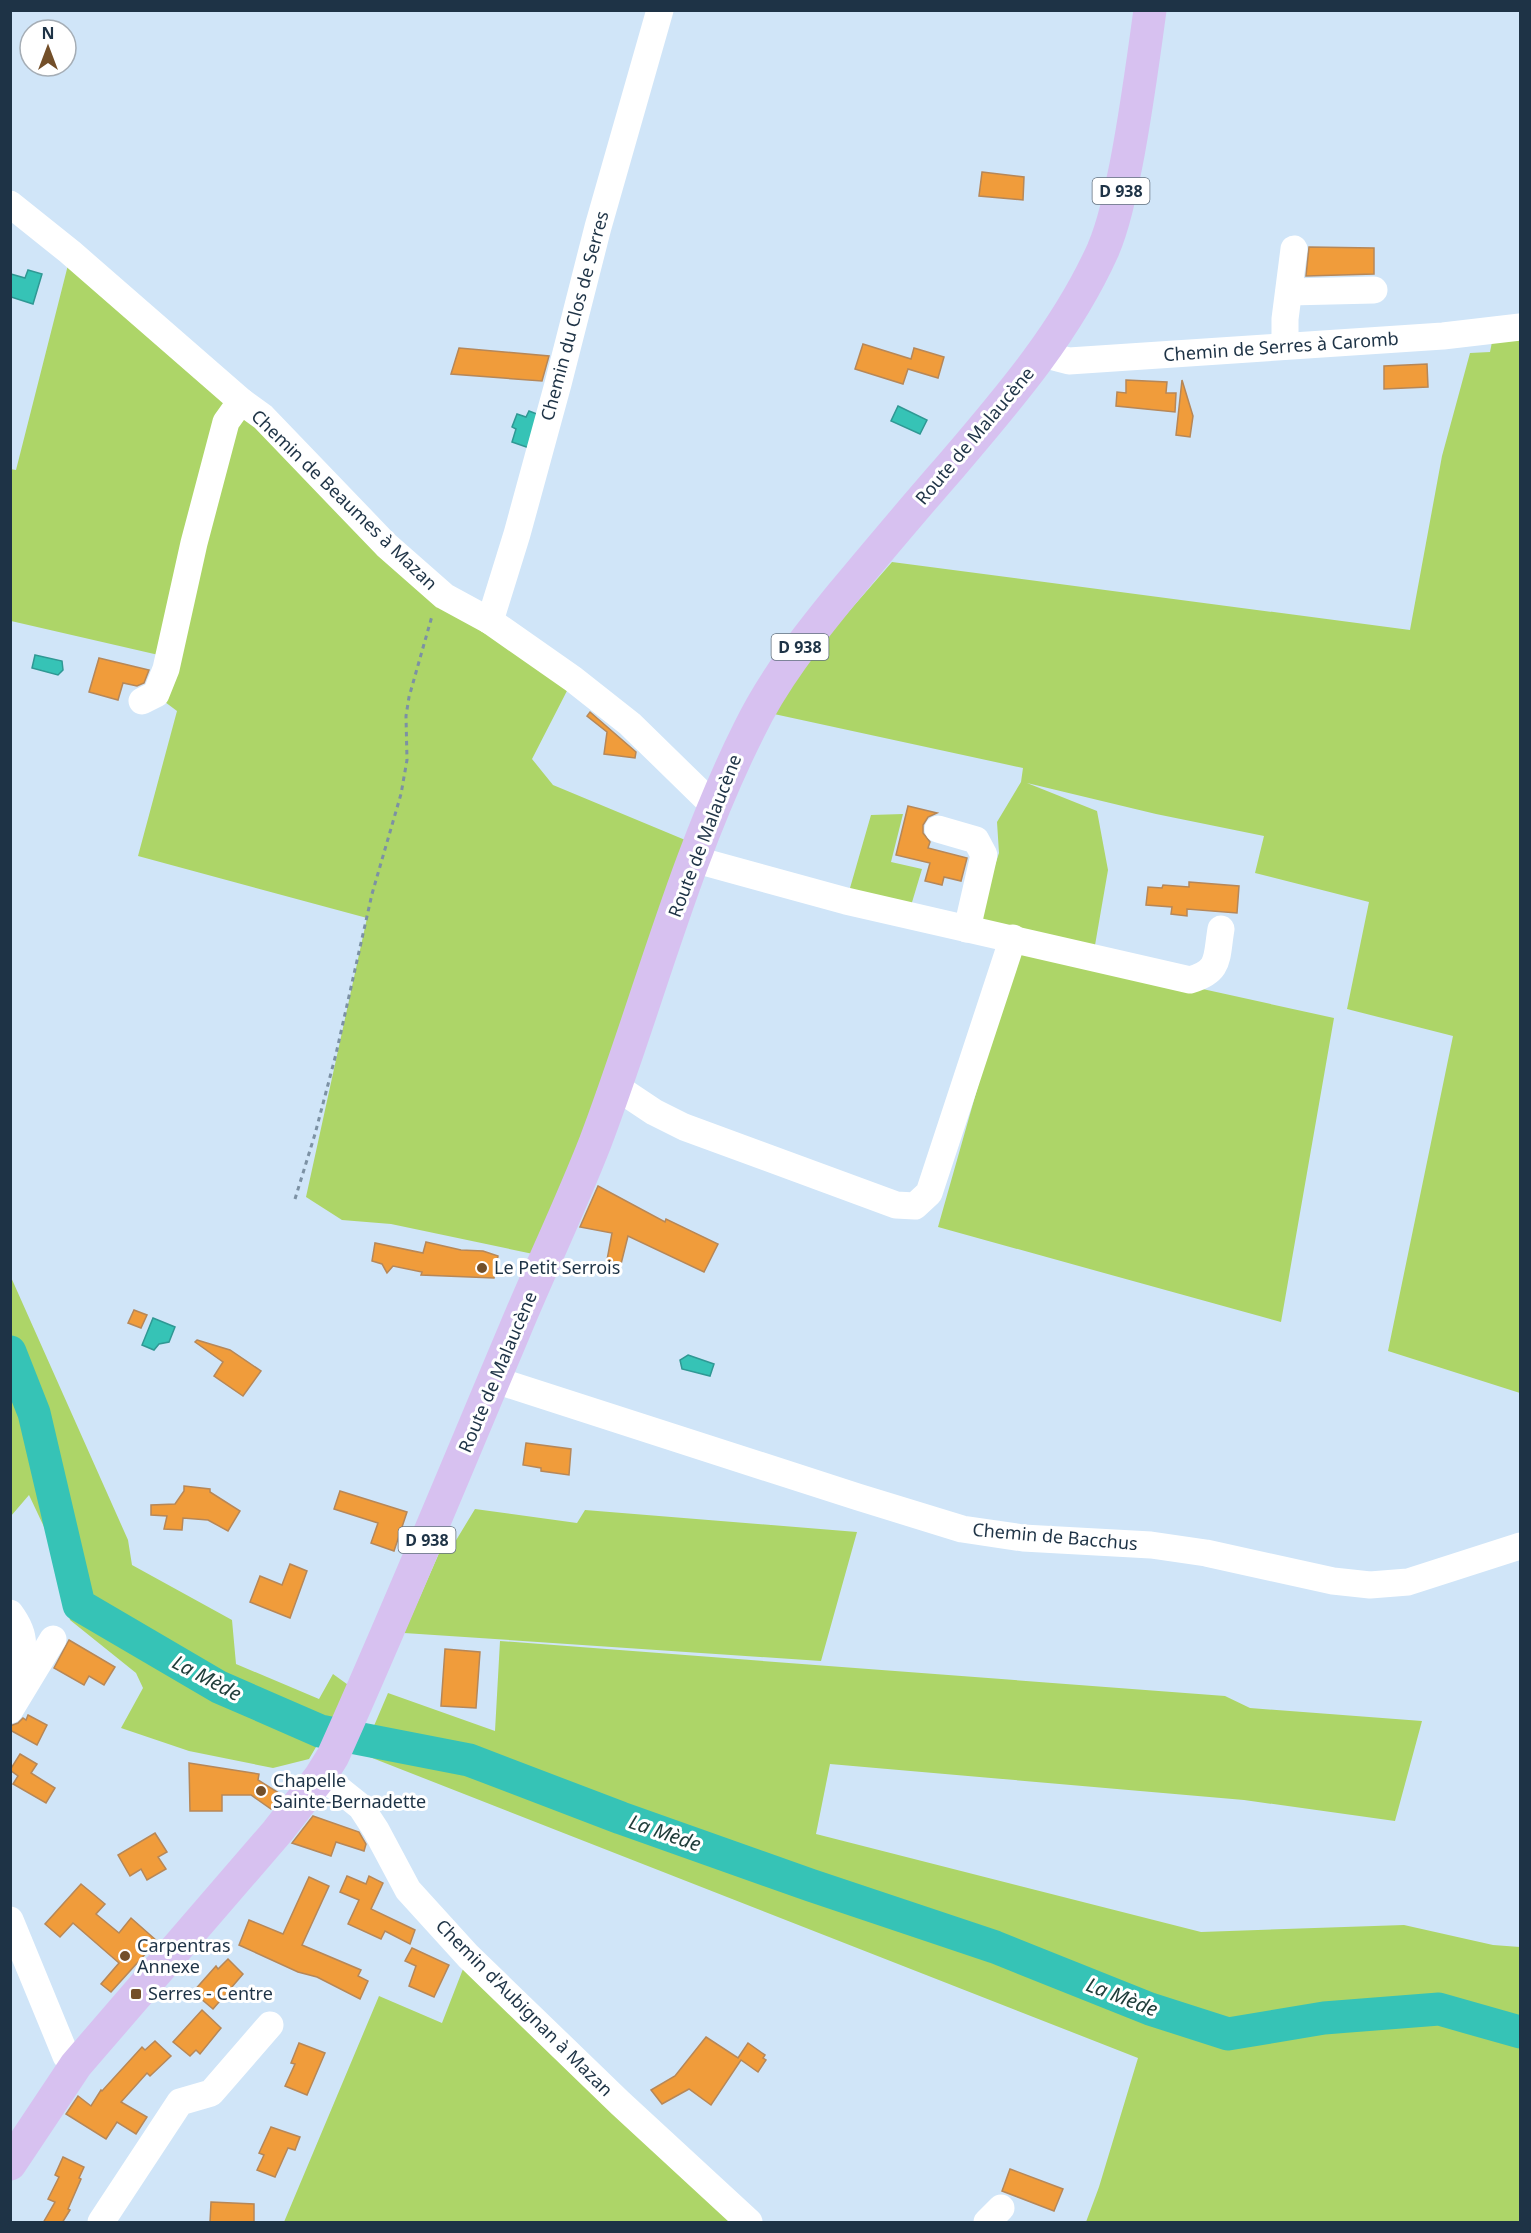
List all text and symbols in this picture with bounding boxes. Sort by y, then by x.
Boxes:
north arrow [18,18,78,78]
text: N [41,22,55,44]
road number: D 938 [1092,178,1150,204]
street label: Chemin du Clos de Serres [534,208,614,423]
street label: Chemin de Serres à Caromb [1162,326,1399,366]
street label: Route de Malaucène [910,361,1039,509]
street label: Chemin de Beaumes à Mazan [246,404,443,595]
road number: D 938 [772,634,828,660]
street label: Route de Malaucène [662,751,746,921]
place label: Le Petit Serrois [494,1255,620,1279]
marker: Le Petit Serrois [475,1261,489,1275]
street label: Route de Malaucène [452,1287,542,1456]
street label: Chemin de Bacchus [971,1517,1139,1555]
road number: D 938 [398,1527,456,1553]
water label: La Mède [168,1648,246,1707]
place label: Chapelle Sainte-Bernadette [273,1768,426,1813]
marker: Chapelle Sainte-Bernadette [254,1784,268,1798]
water label: La Mède [626,1808,705,1857]
street label: Chemin d'Aubignan à Mazan [431,1914,618,2101]
place label: Carpentras Annexe [137,1933,231,1978]
marker: Carpentras Annexe [118,1949,132,1963]
water label: La Mède [1083,1971,1162,2022]
place label: Serres - Centre [148,1981,273,2005]
marker: Serres - Centre [129,1987,143,2001]

